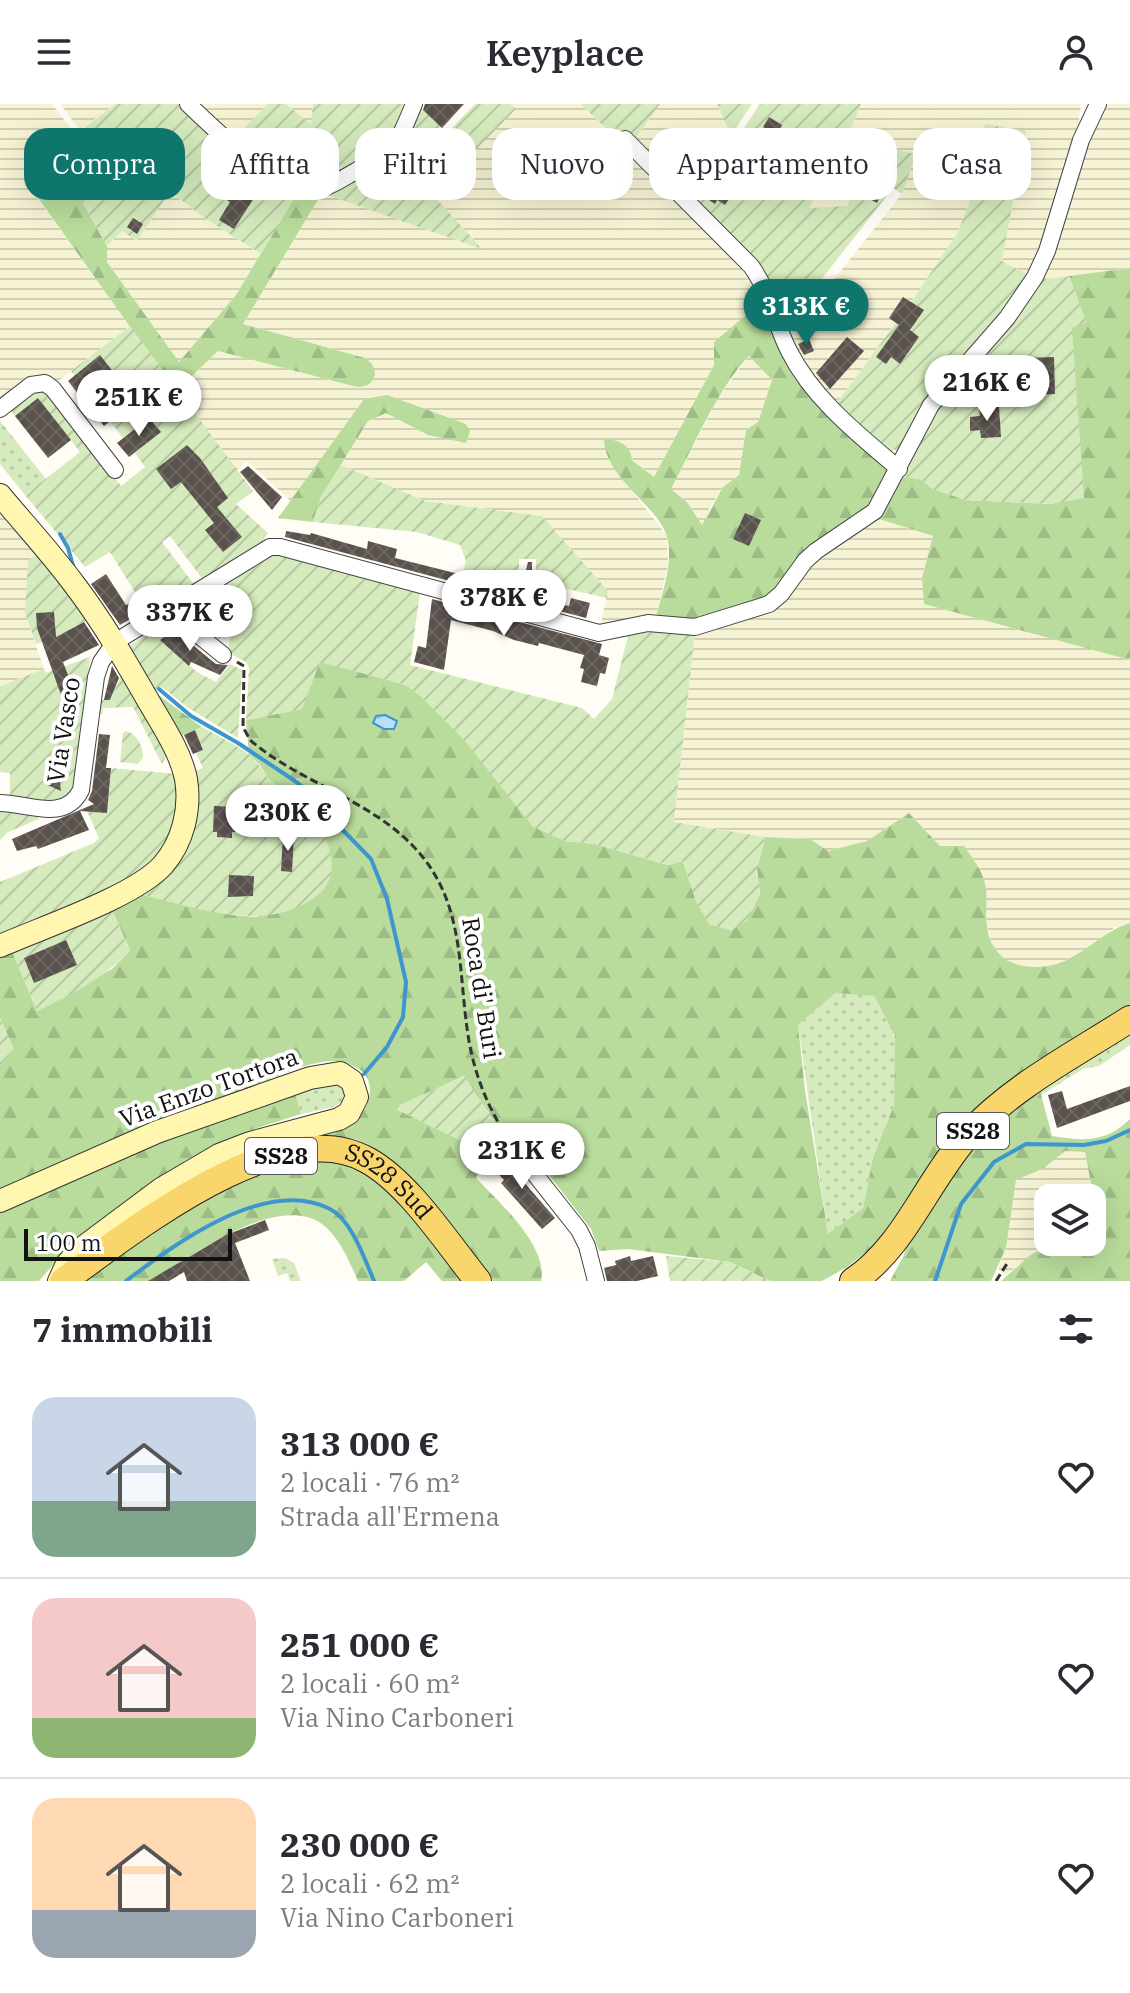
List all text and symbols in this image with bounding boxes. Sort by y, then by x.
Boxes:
text: Keyplace [486,29,644,76]
icon: menu [32,30,76,74]
icon: person [1054,30,1098,74]
chip: Compra [24,128,185,200]
chip: Affitta [201,128,339,200]
chip: Filtri [355,128,476,200]
chip: Nuovo [492,128,633,200]
chip: Appartamento [649,128,897,200]
chip: Casa [913,128,1031,200]
pin: 313K € [741,279,871,347]
text: 313K € [762,288,850,322]
pin: 216K € [922,355,1052,423]
text: 216K € [943,364,1031,398]
pin: 251K € [74,370,204,438]
text: 251K € [95,379,183,413]
pin: 378K € [439,570,569,638]
text: 378K € [460,579,548,613]
pin: 337K € [125,585,255,653]
text: 337K € [146,594,234,628]
street label: Via Vasco [39,675,87,785]
pin: 230K € [223,785,353,853]
text: 230K € [244,794,332,828]
street label: Roca di' Buri [455,915,509,1061]
street label: Via Enzo Tortora [115,1040,303,1134]
road number: SS28 [937,1113,1009,1149]
pin: 231K € [457,1123,587,1191]
text: 231K € [478,1132,566,1166]
street label: SS28 Sud [341,1135,441,1226]
road number: SS28 [245,1138,317,1174]
map controls [1034,1184,1106,1256]
button: layers [1034,1184,1106,1256]
scale bar [24,1225,232,1261]
text: 100 m [36,1228,102,1257]
text: 7 immobili [32,1307,213,1351]
icon: filters [1054,1307,1098,1351]
text: 313 000 € [280,1421,439,1465]
icon: home [96,1429,192,1525]
icon: heart [1054,1455,1098,1499]
text: 2 locali · 76 m² [280,1465,459,1499]
text: Strada all'Ermena [280,1499,500,1533]
text: 251 000 € [280,1622,439,1666]
icon: home [96,1630,192,1726]
icon: heart [1054,1656,1098,1700]
text: 2 locali · 60 m² [280,1666,459,1700]
text: Via Nino Carboneri [280,1700,514,1734]
text: 230 000 € [280,1822,439,1866]
icon: home [96,1830,192,1926]
icon: heart [1054,1856,1098,1900]
text: 2 locali · 62 m² [280,1866,459,1900]
text: Via Nino Carboneri [280,1900,514,1934]

